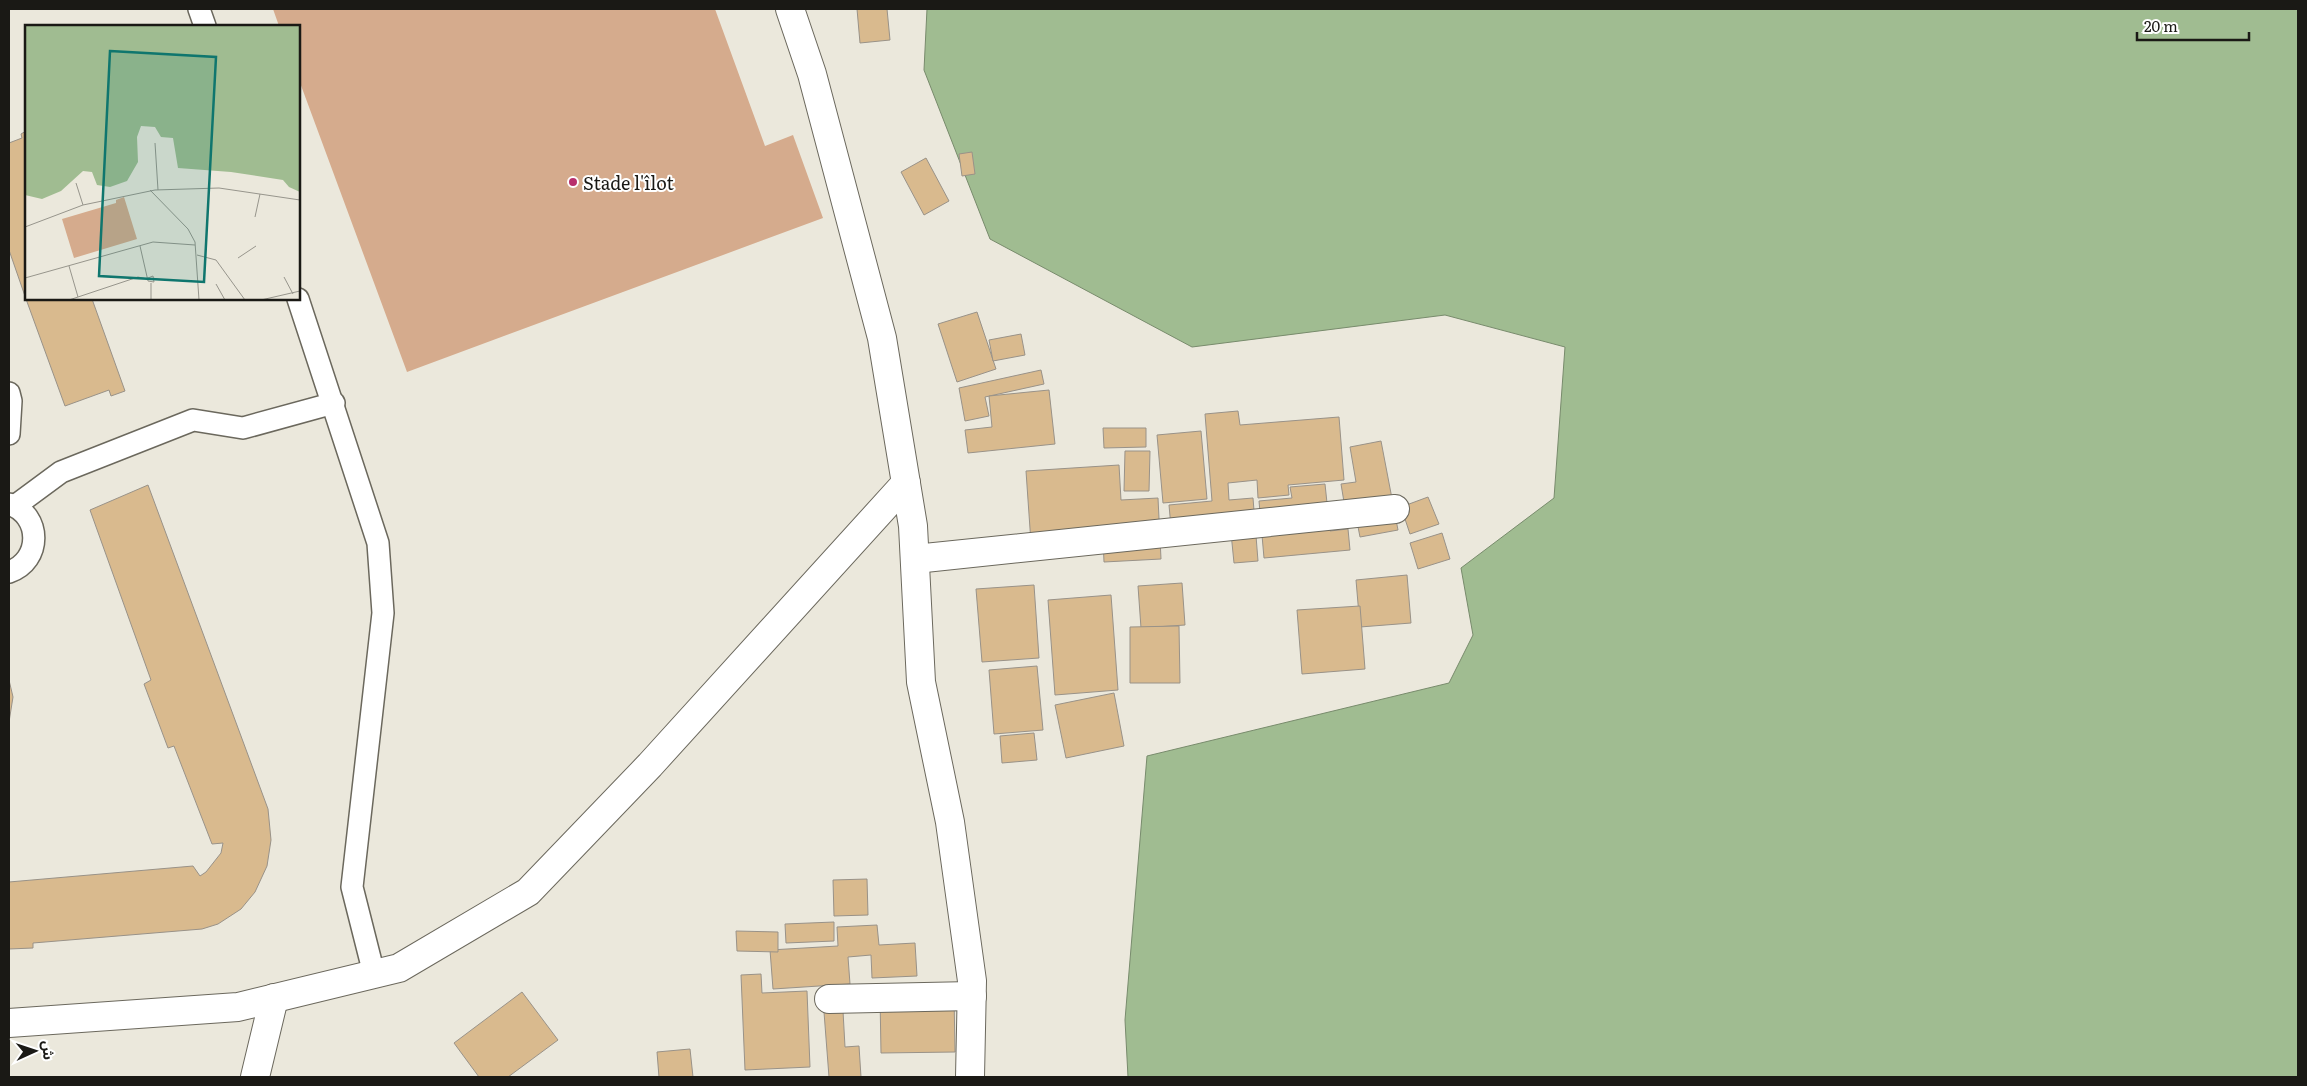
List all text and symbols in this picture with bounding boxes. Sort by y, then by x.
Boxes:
scale bar [2137,10,2250,42]
text: 20 m [2144,14,2178,37]
inset map [25,25,300,300]
place label: Stade l'îlot [583,169,674,196]
marker: Stade l'îlot [567,176,579,188]
north arrow [10,1026,60,1076]
text: ش [38,1040,59,1060]

